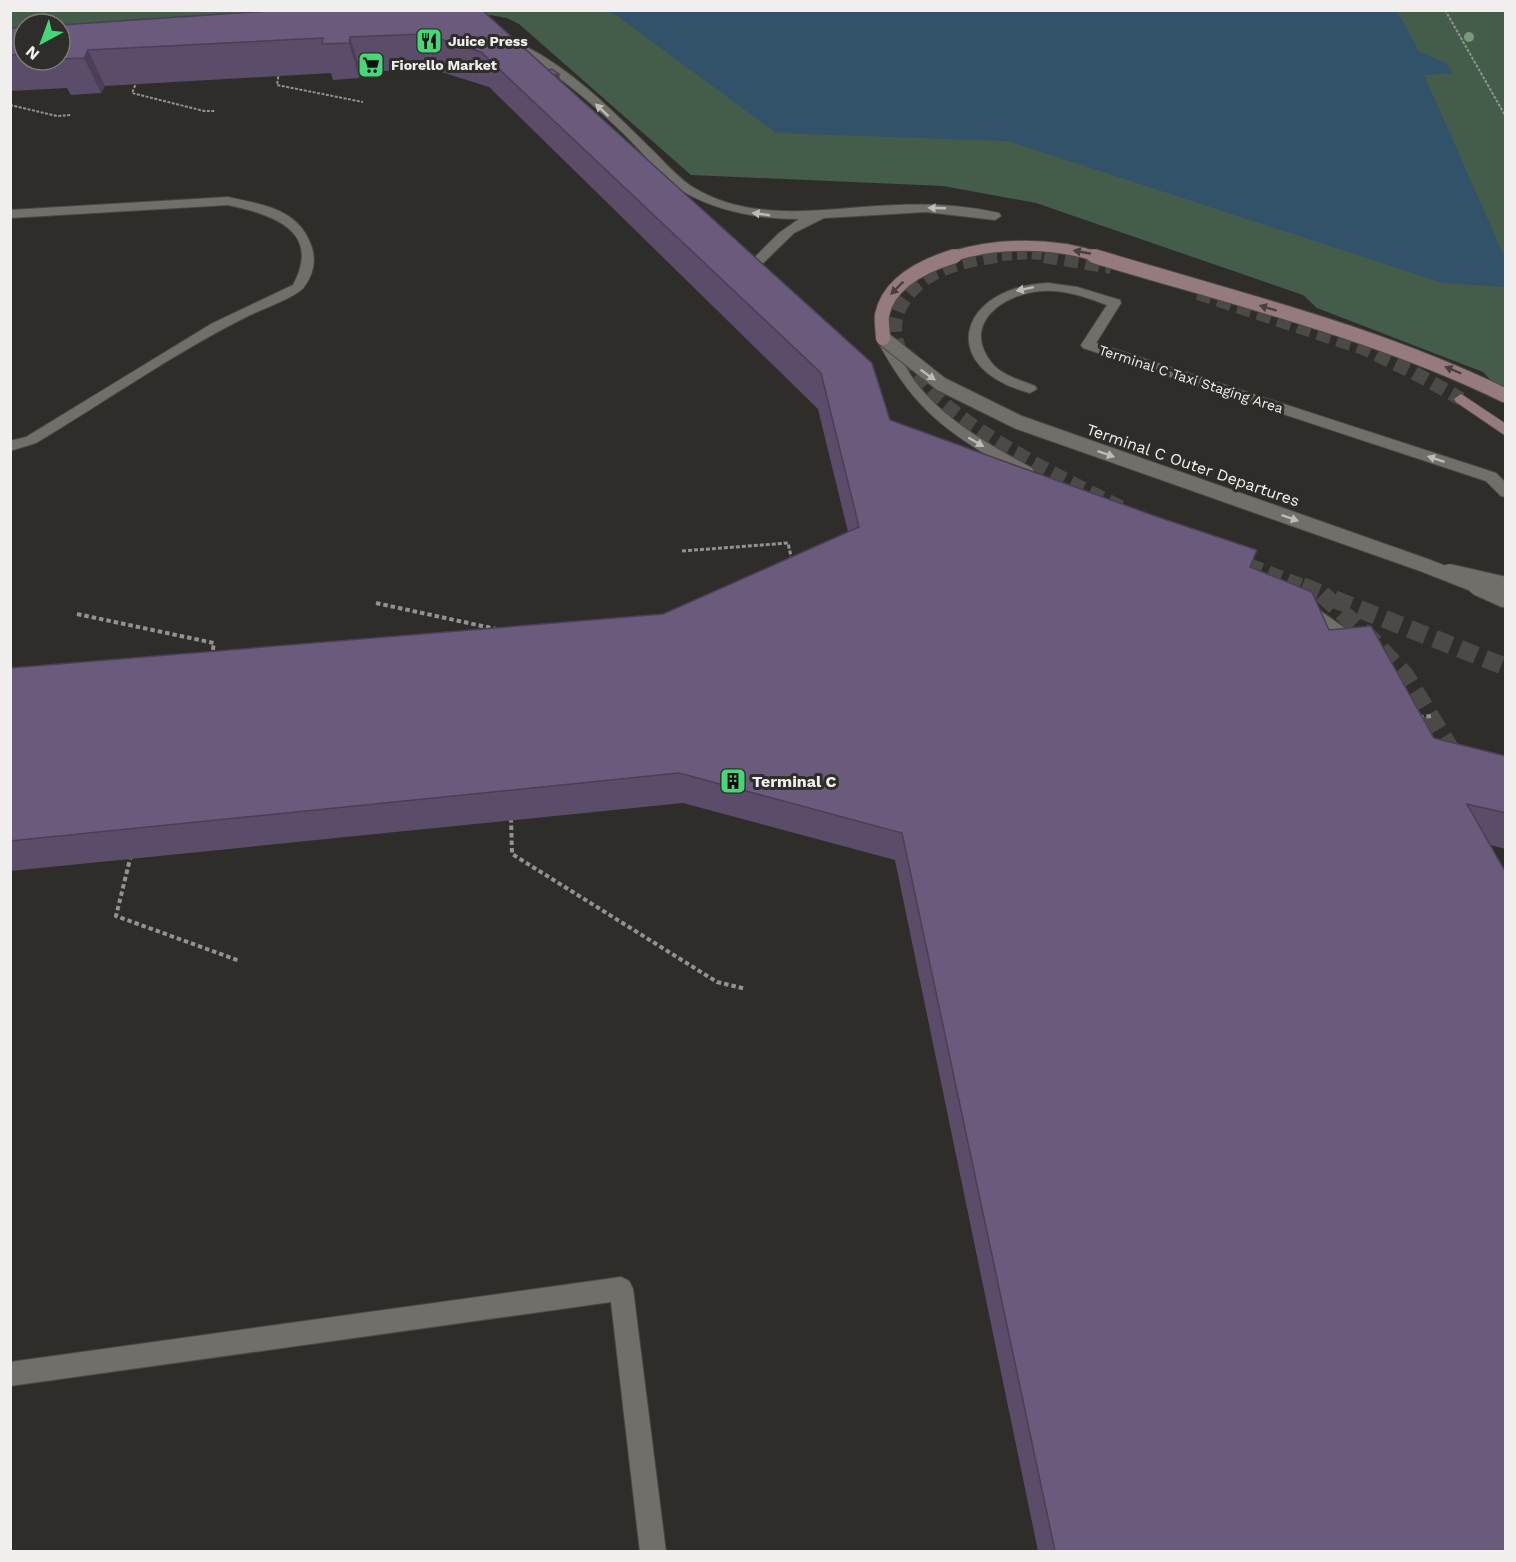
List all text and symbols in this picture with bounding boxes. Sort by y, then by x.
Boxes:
north arrow [12,12,72,72]
restaurant icon: Juice Press [414,26,444,56]
place label: Juice Press [448,33,528,49]
text: N [22,42,43,64]
supermarket icon: Fiorello Market [356,50,386,80]
place label: Fiorello Market [391,57,497,73]
one-way arrow [595,103,609,117]
one-way arrow [927,203,946,212]
one-way arrow [751,210,770,219]
one-way arrow [1072,247,1091,256]
one-way arrow [891,280,905,294]
one-way arrow [1015,285,1034,294]
one-way arrow [1259,303,1277,312]
street label: Terminal C Taxi Staging Area [1097,342,1285,416]
one-way arrow [1444,365,1462,375]
one-way arrow [920,369,936,380]
street label: Terminal C Outer Departures [1084,420,1302,510]
one-way arrow [967,437,984,447]
one-way arrow [1097,449,1115,459]
one-way arrow [1426,453,1444,463]
one-way arrow [1281,513,1299,523]
building icon: Terminal C [718,766,748,796]
place label: Terminal C [752,772,837,791]

